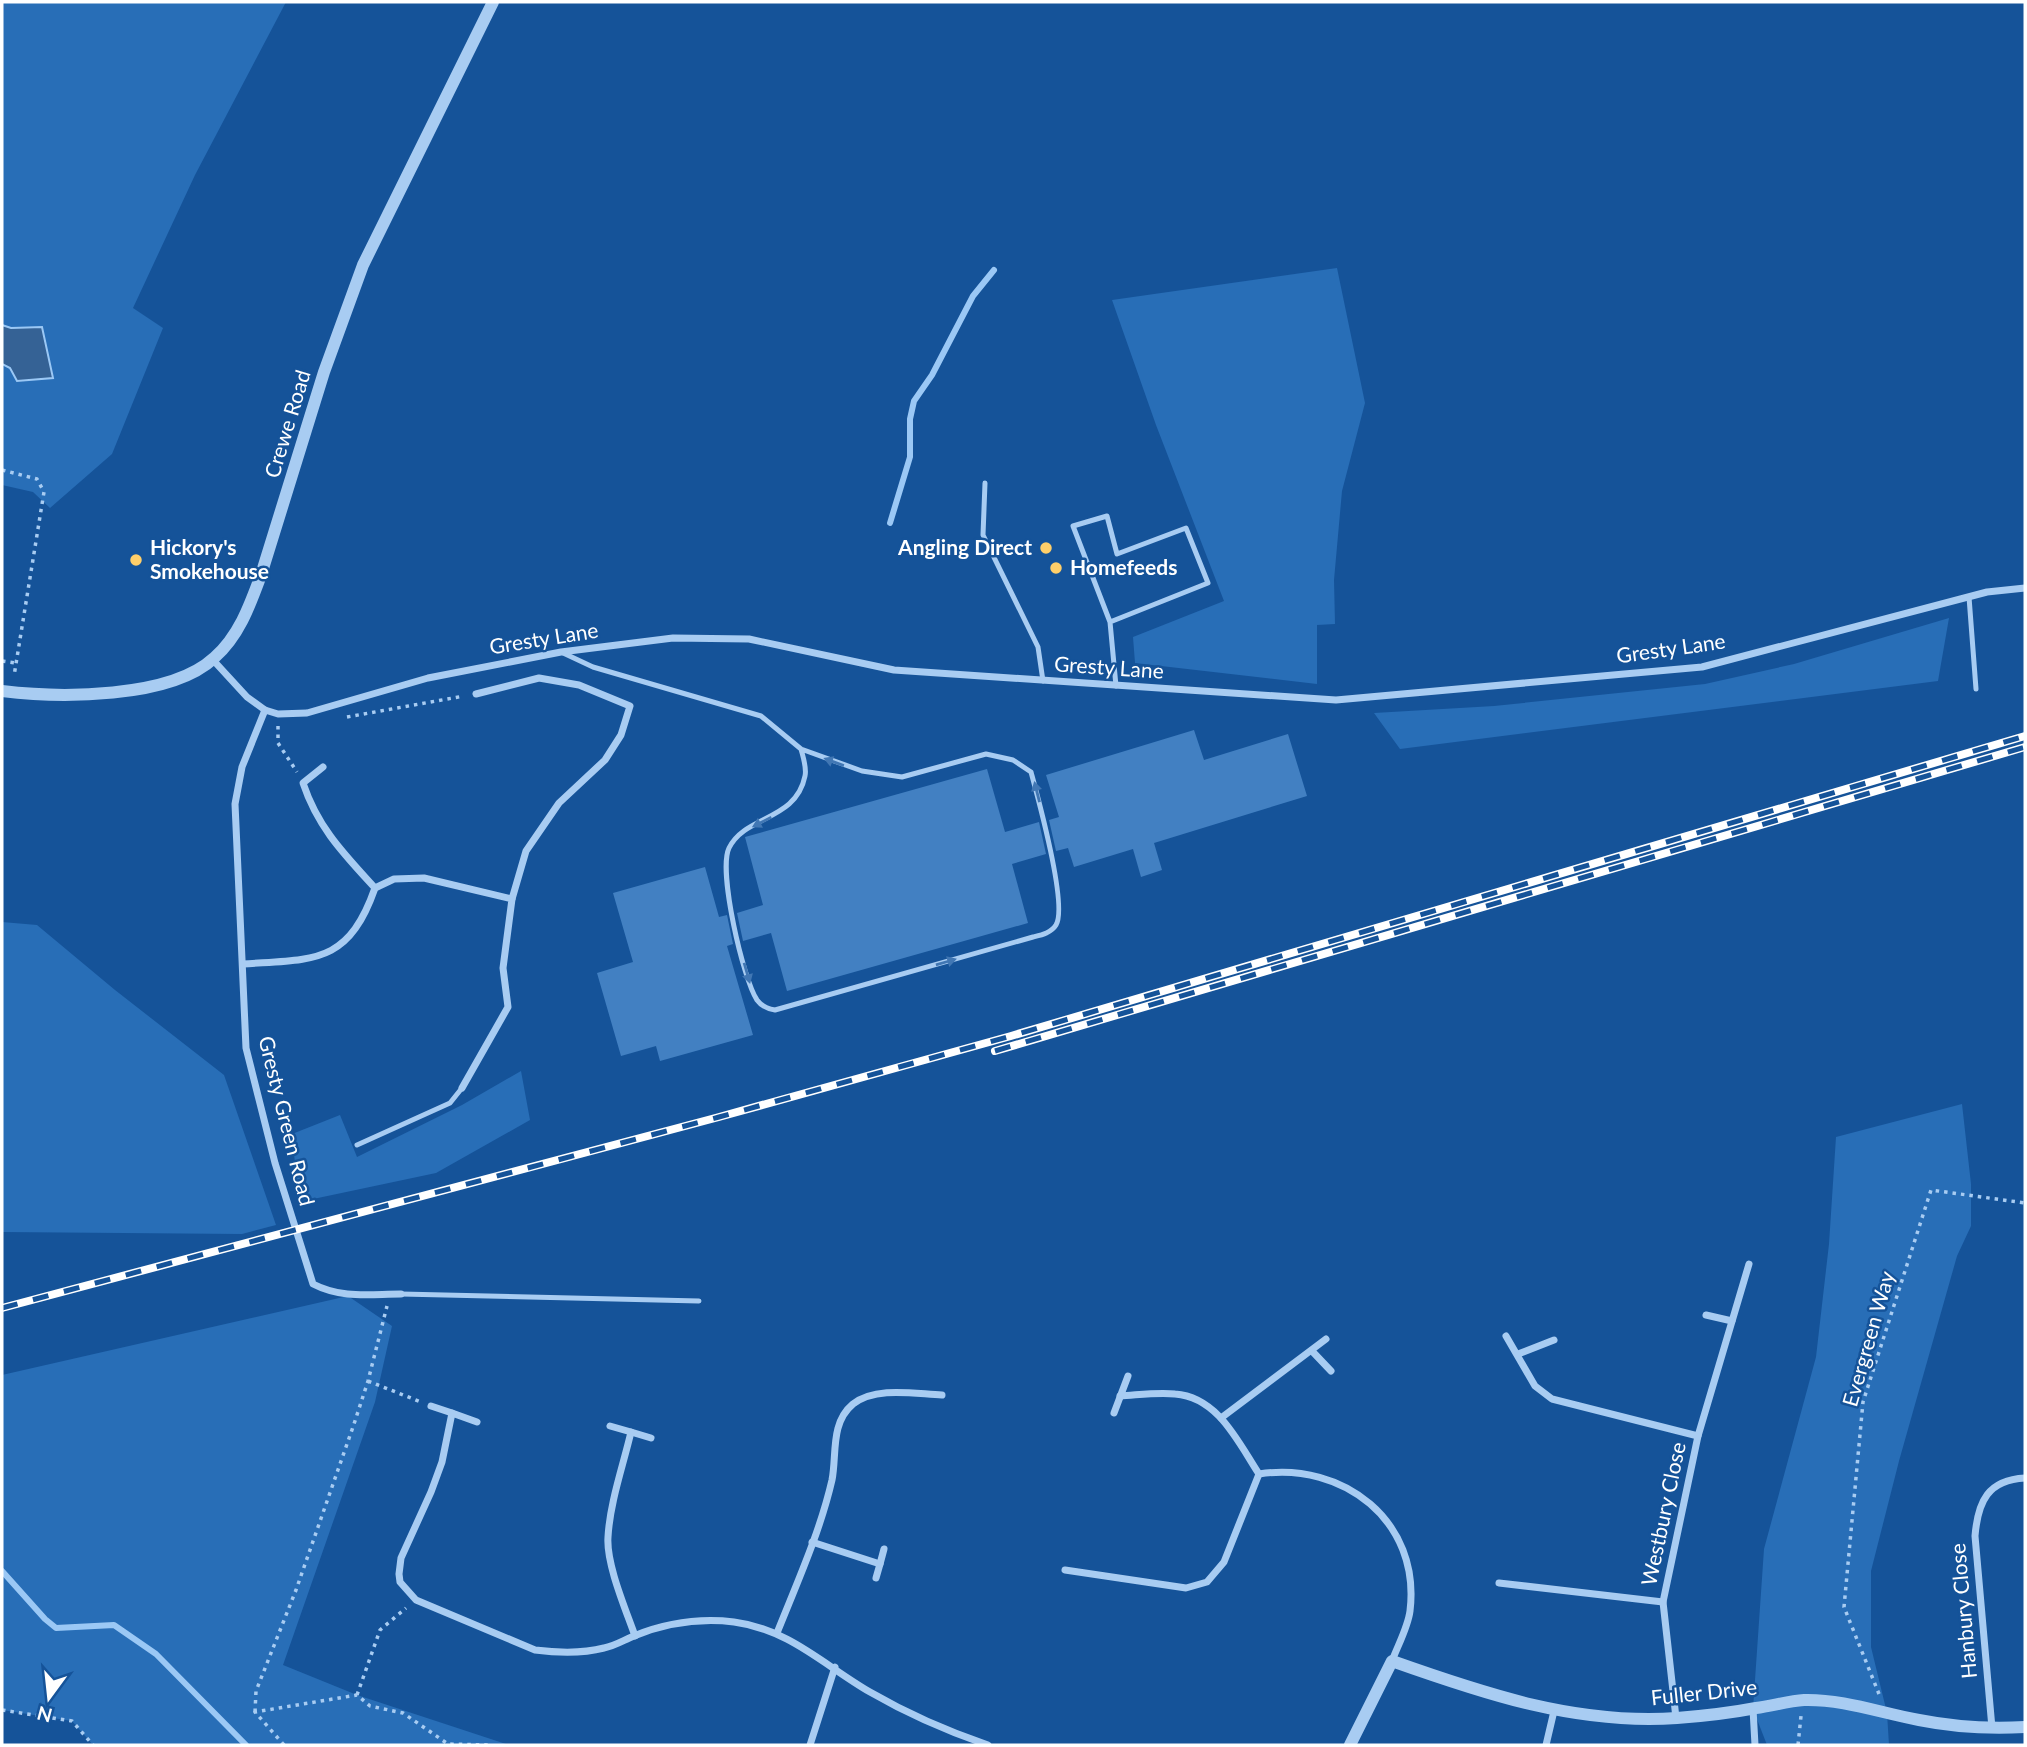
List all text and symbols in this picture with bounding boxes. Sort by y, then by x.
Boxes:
street label: Crewe Road [258,367,315,481]
place label: Hickory's Smokehouse [150,534,269,583]
place label: Angling Direct [897,534,1032,559]
marker: Angling Direct [1038,540,1054,556]
marker: Hickory's Smokehouse [128,552,144,568]
place label: Homefeeds [1070,554,1177,579]
marker: Homefeeds [1048,560,1064,576]
street label: Gresty Lane [488,617,600,658]
street label: Gresty Lane [1615,627,1727,668]
street label: Gresty Lane [1053,650,1165,683]
one-way arrow [824,756,845,767]
one-way arrow [1031,781,1042,803]
one-way arrow [752,816,772,827]
one-way arrow [936,956,957,966]
one-way arrow [743,963,753,984]
street label: Gresty Green Road [254,1033,321,1208]
street label: Evergreen Way [1836,1268,1899,1409]
street label: Westbury Close [1635,1440,1690,1588]
street label: Hanbury Close [1944,1542,1981,1680]
north arrow [14,1663,84,1733]
street label: Fuller Drive [1650,1674,1758,1710]
text: N [34,1702,55,1728]

